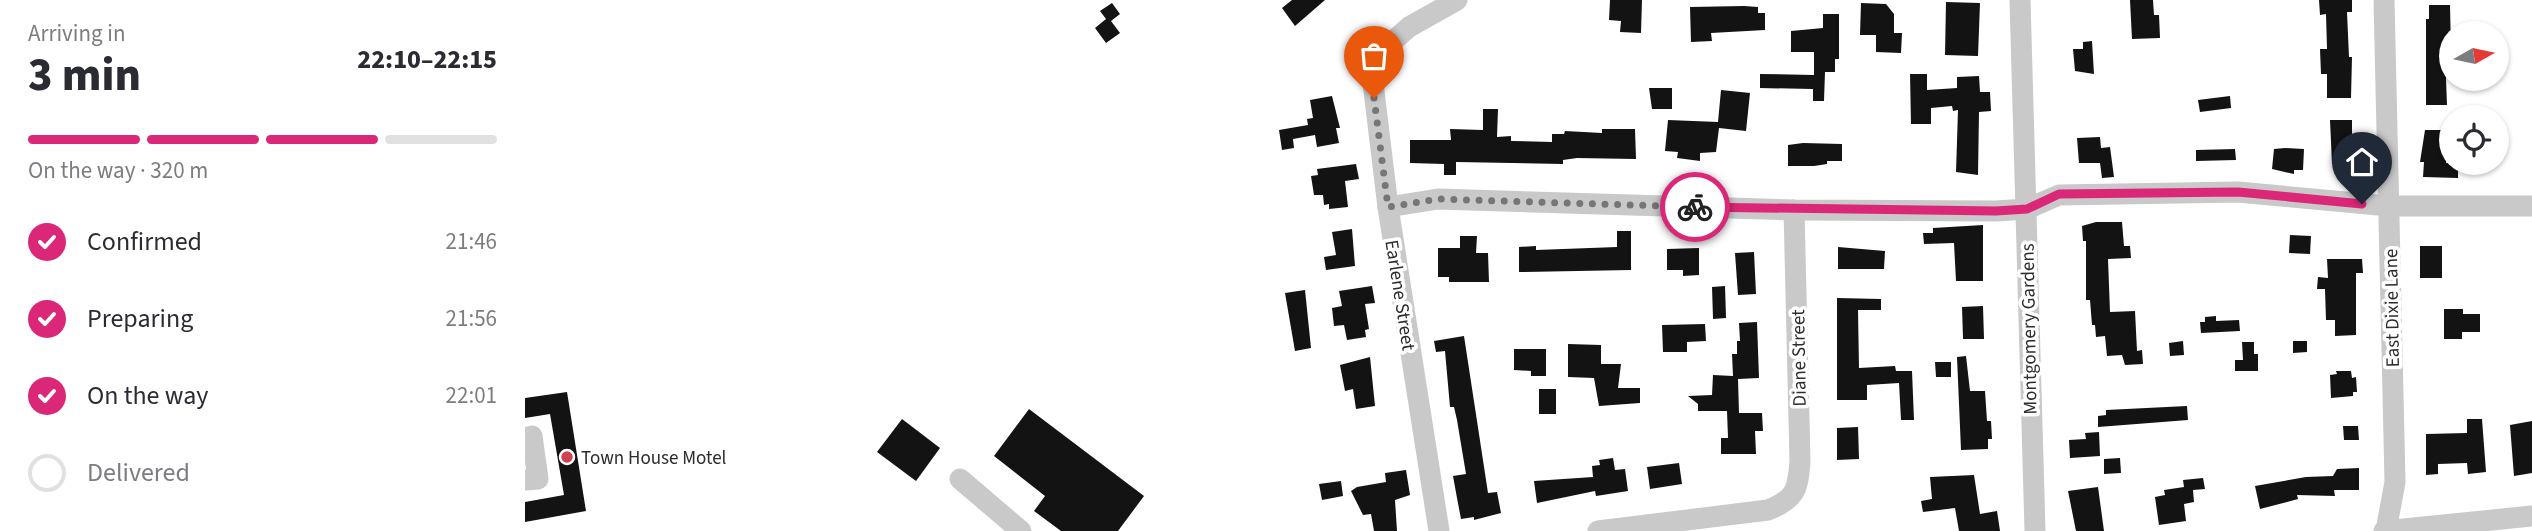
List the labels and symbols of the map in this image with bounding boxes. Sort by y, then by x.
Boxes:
north arrow [2439,21,2509,91]
pin [1344,26,1404,98]
pin [2332,132,2392,204]
courier [1660,172,1730,242]
street label: Earlene Street [1377,238,1422,353]
street label: Montgomery Gardens [2015,243,2044,415]
street label: East Dixie Lane [2378,248,2407,368]
street label: Diane Street [1785,309,1814,407]
place label: Town House Motel [581,445,727,472]
marker: Town House Motel [559,449,575,465]

